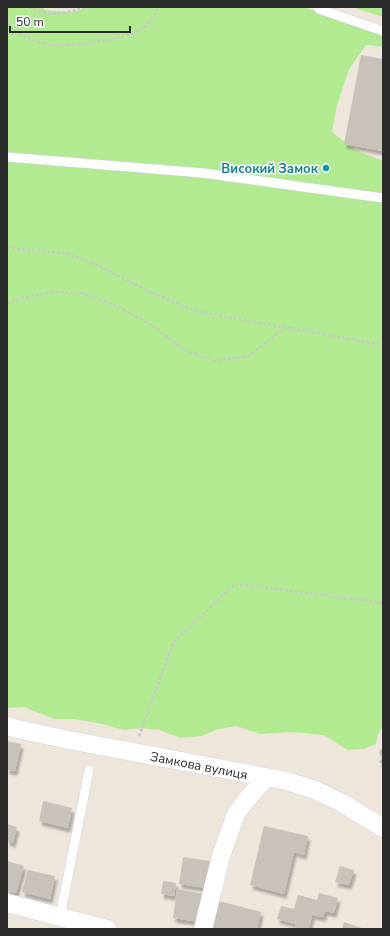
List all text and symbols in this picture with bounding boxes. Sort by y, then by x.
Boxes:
scale bar [10,8,130,34]
text: 50 m [16,14,44,30]
place label: Високий Замок [221,160,319,178]
marker: Високий Замок [321,163,331,173]
street label: Замкова вулиця [149,748,249,784]

